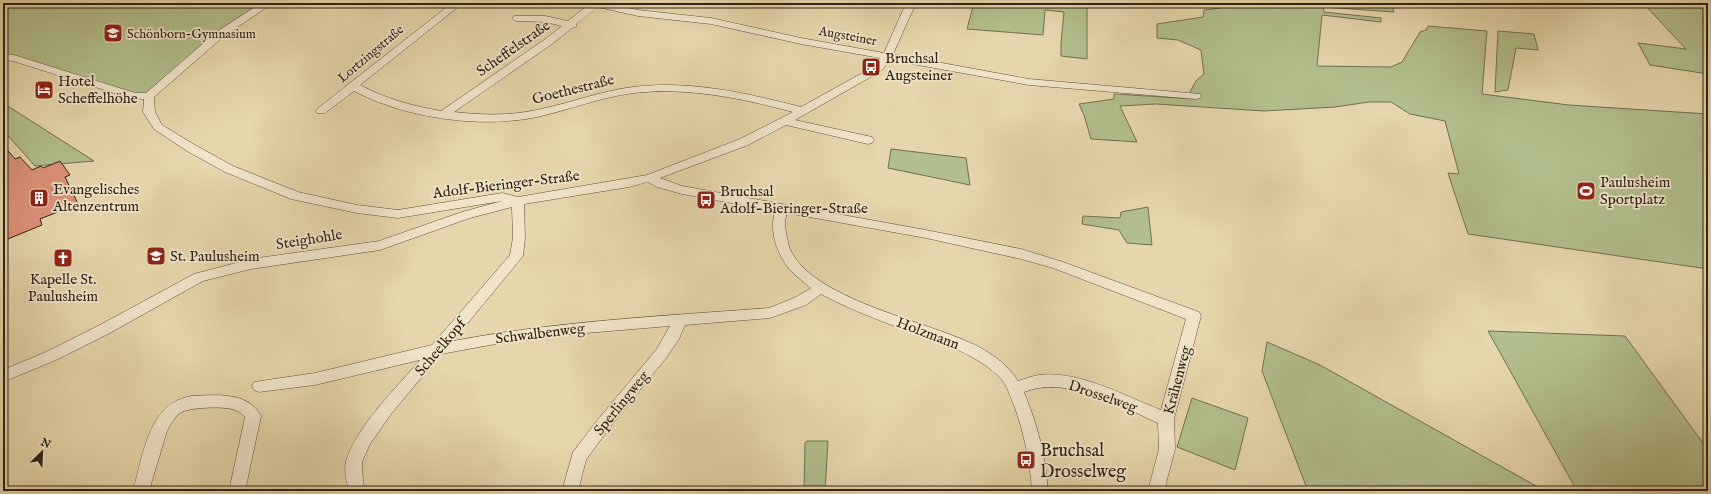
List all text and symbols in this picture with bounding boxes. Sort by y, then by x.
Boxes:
street label: Scheffelstraße [473,16,554,81]
school or university icon: Schönborn-Gymnasium [102,22,124,44]
street label: Lortzingstraße [334,22,408,87]
street label: Augsteiner [816,23,878,50]
place label: Schönborn-Gymnasium [127,26,256,43]
place label: Bruchsal Augsteiner [884,49,953,85]
bus stop icon: Bruchsal Augsteiner [860,56,882,78]
street label: Goethestraße [530,70,616,109]
place label: Hotel Scheffelhöhe [58,72,138,108]
hotel icon: Hotel Scheffelhöhe [33,79,55,101]
street label: Adolf-Bieringer-Straße [431,166,581,203]
place label: Paulusheim Sportplatz [1600,173,1671,209]
place label: Evangelisches Altenzentrum [52,180,139,216]
sports icon: Paulusheim Sportplatz [1575,180,1597,202]
place label: Bruchsal Adolf-Bieringer-Straße [719,182,868,218]
building icon: Evangelisches Altenzentrum [28,187,50,209]
bus stop icon: Bruchsal Adolf-Bieringer-Straße [695,189,717,211]
street label: Steighohle [275,225,344,254]
school or university icon: St. Paulusheim [145,245,167,267]
church icon: Kapelle St. Paulusheim [52,247,74,269]
place label: St. Paulusheim [170,247,260,266]
place label: Kapelle St. Paulusheim [28,270,99,306]
street label: Scheelkopf [411,313,472,380]
street label: Holzmann [894,313,962,354]
street label: Schwalbenweg [494,318,587,348]
street label: Krähenweg [1159,343,1196,417]
street label: Sperlingweg [590,367,654,439]
street label: Drosselweg [1066,376,1141,417]
north arrow [22,432,62,472]
text: N [38,435,53,452]
place label: Bruchsal Drosselweg [1040,440,1126,484]
bus stop icon: Bruchsal Drosselweg [1015,449,1037,471]

